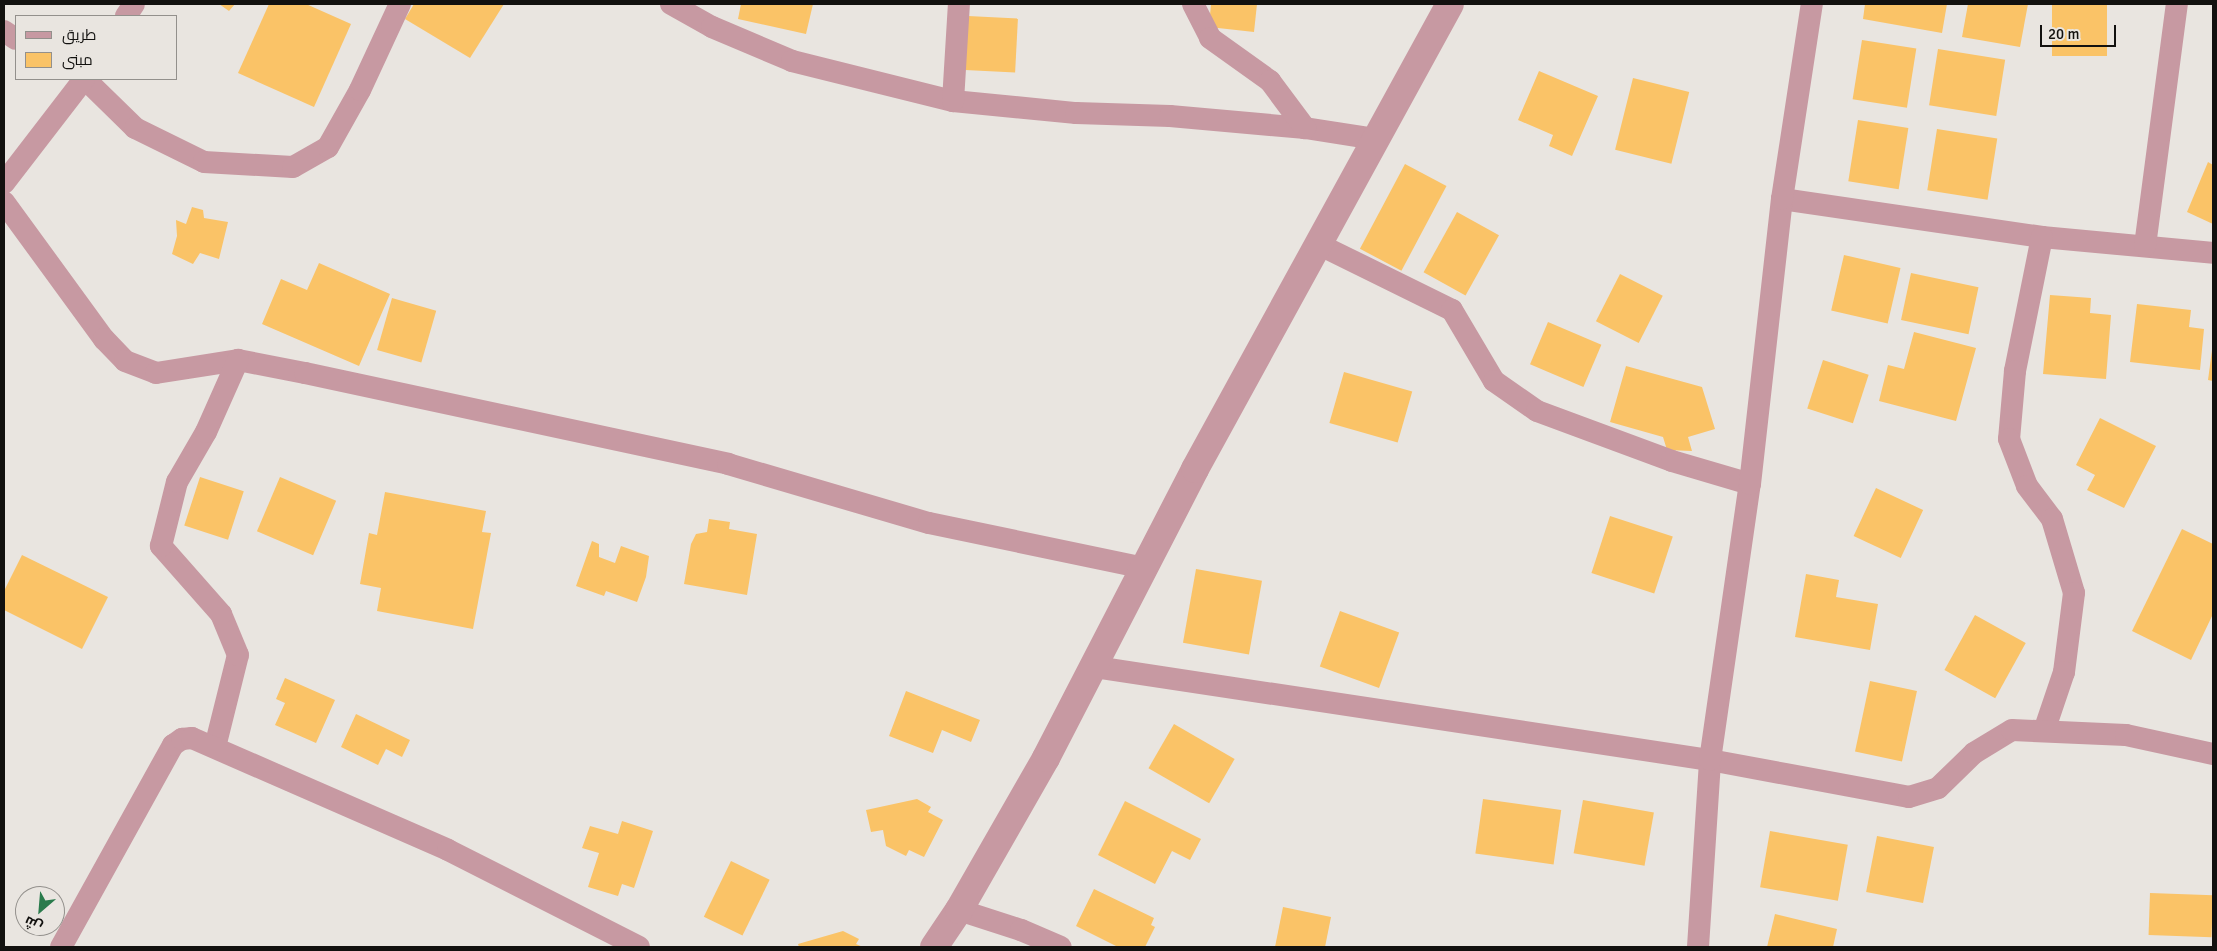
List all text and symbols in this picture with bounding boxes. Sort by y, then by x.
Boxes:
legend [15,15,178,80]
scale bar [2042,15,2118,47]
text: 20 m [2048,25,2079,43]
text: طريق [62,26,96,44]
text: مبنى [62,51,93,69]
north arrow [15,886,65,936]
text: ش [22,912,45,936]

